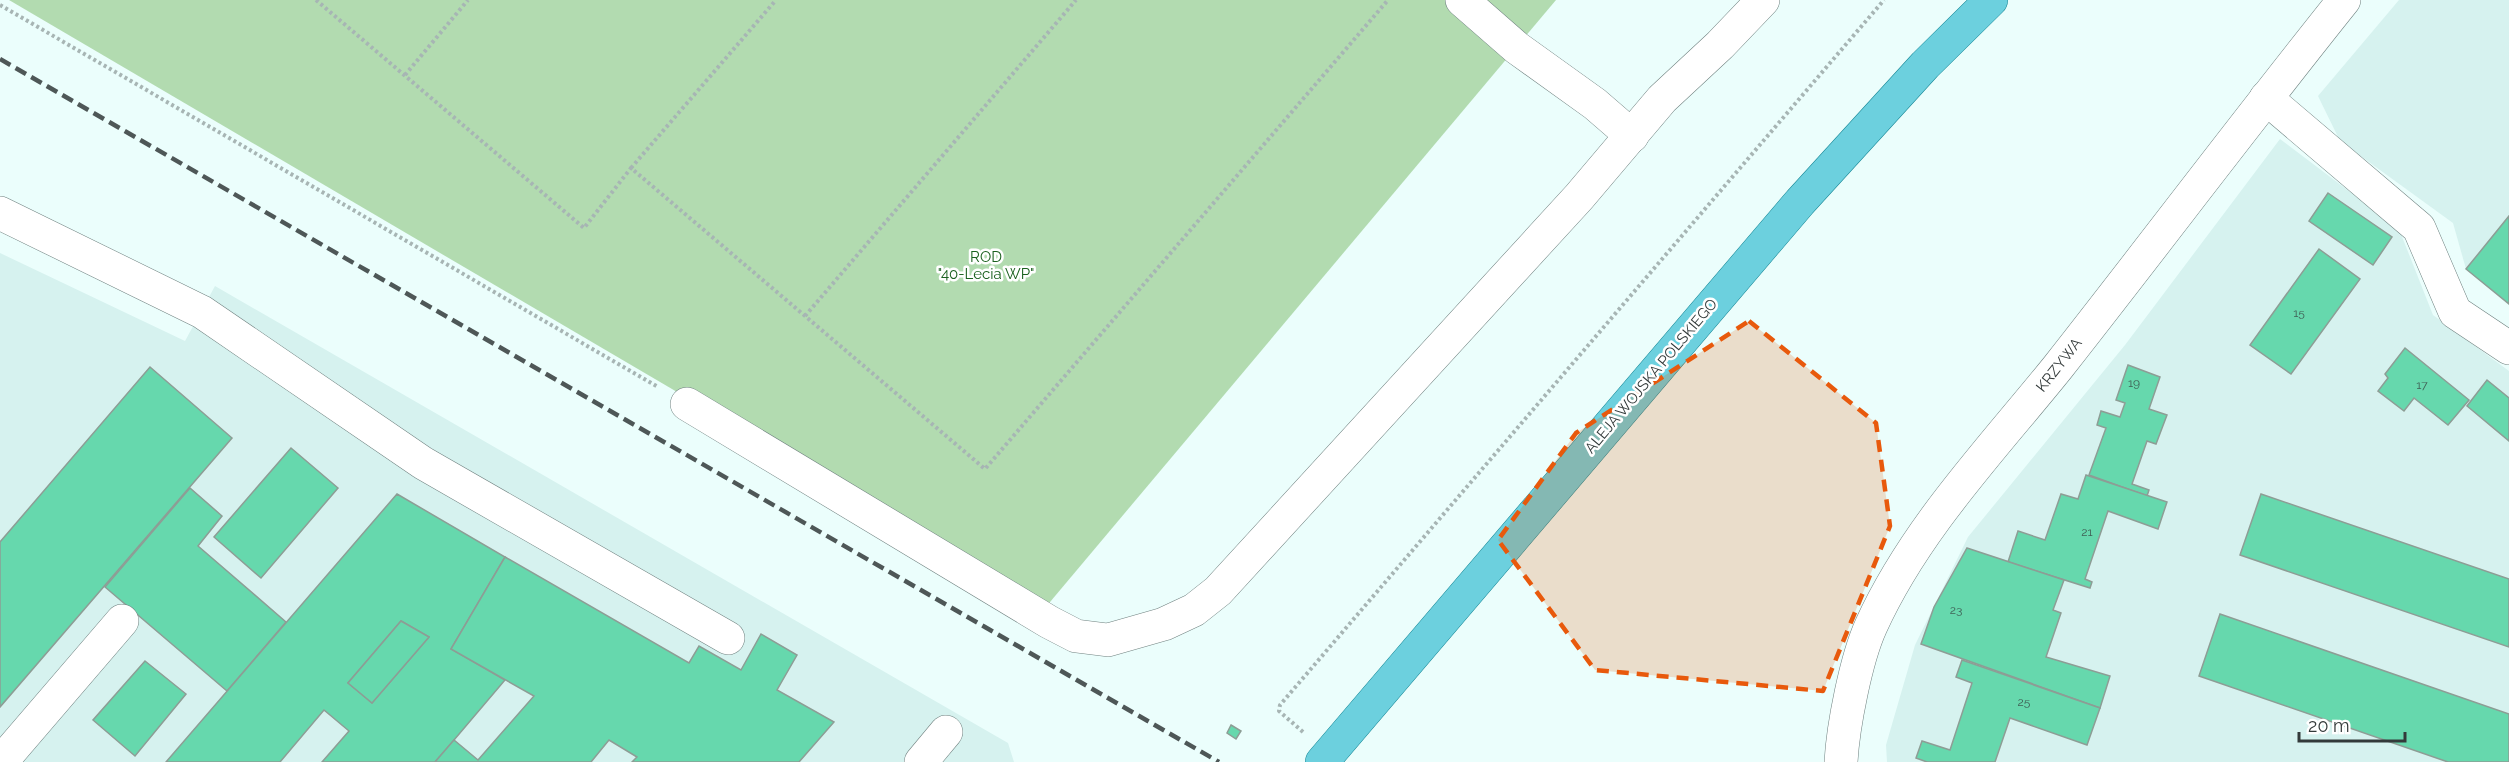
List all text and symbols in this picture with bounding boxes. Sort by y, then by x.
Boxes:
park label: ROD "40-Lecia WP" [938,248,1034,283]
street label: ALEJA WOJSKA POLSKIEGO [1581,295,1721,457]
house number: 15 [2293,306,2305,320]
street label: KRZYWA [2032,334,2086,396]
house number: 19 [2128,376,2140,390]
house number: 17 [2416,378,2428,392]
house number: 21 [2081,525,2093,539]
house number: 23 [1950,603,1962,617]
house number: 25 [2018,695,2031,709]
scale bar [2299,705,2406,743]
text: 20 m [2308,715,2350,736]

